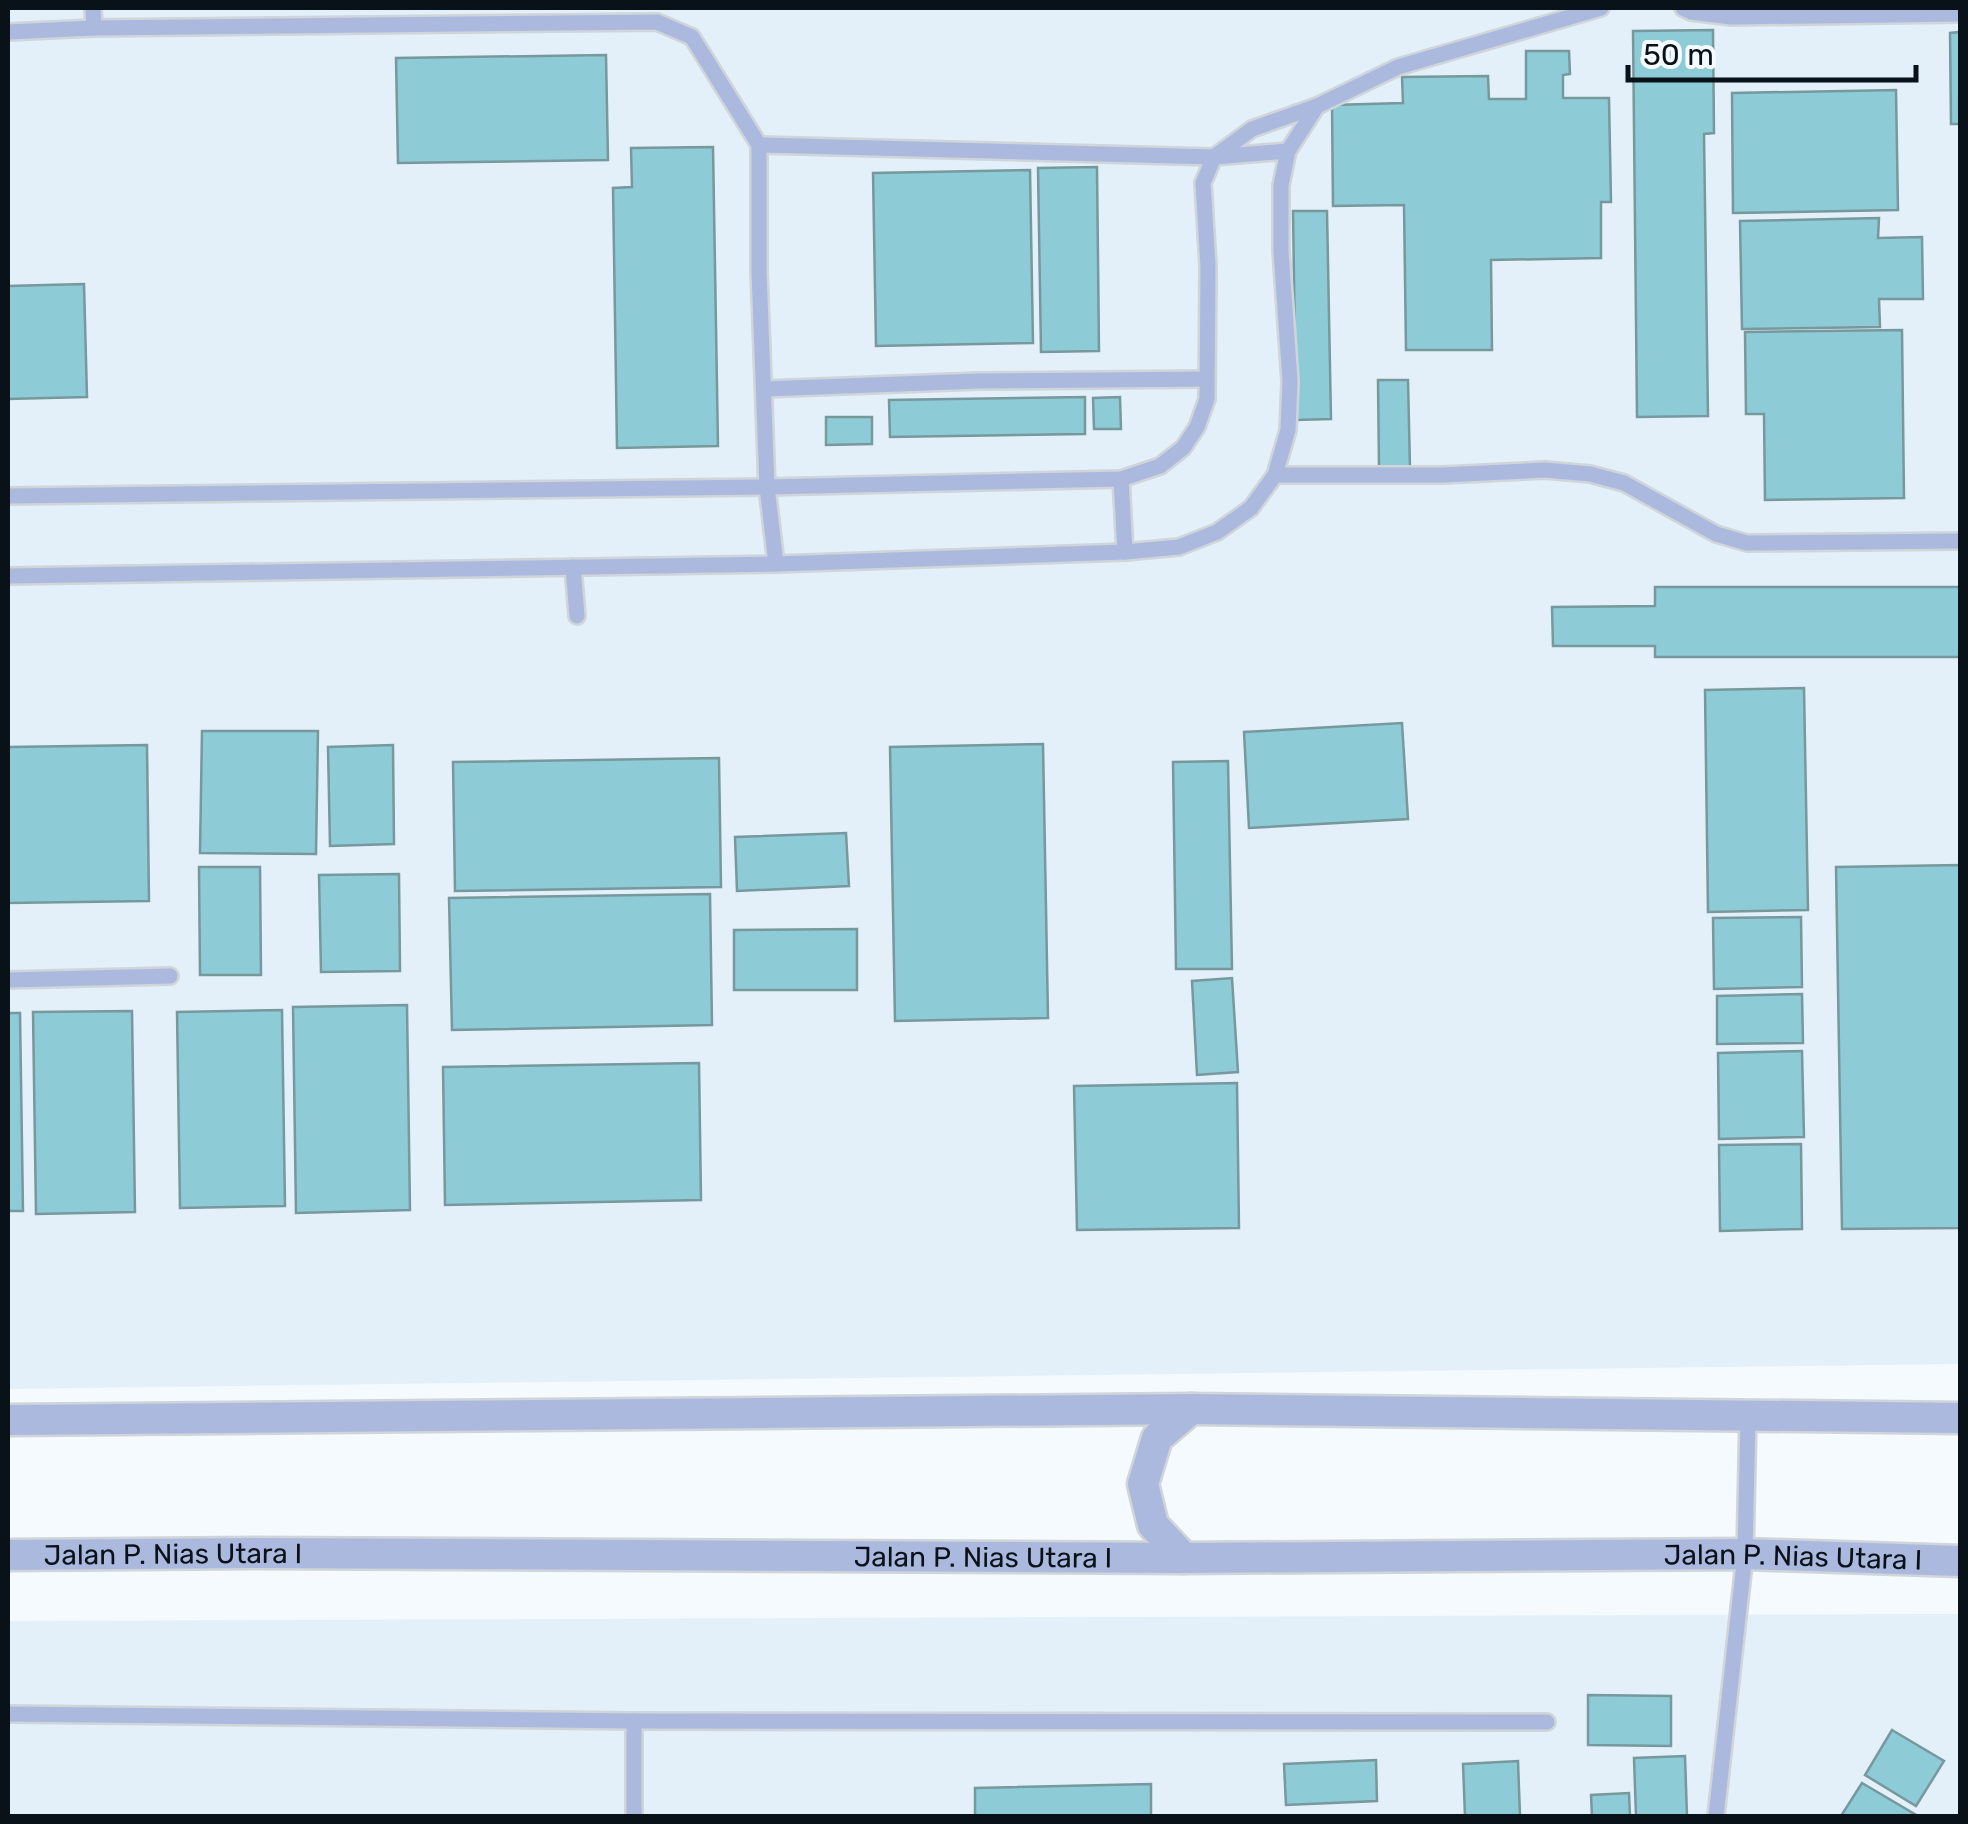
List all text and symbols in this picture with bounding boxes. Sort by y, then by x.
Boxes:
scale bar [1628,20,1916,82]
text: 50 m [1643,37,1714,73]
street label: Jalan P. Nias Utara I [44,1537,302,1572]
street label: Jalan P. Nias Utara I [1664,1538,1923,1577]
street label: Jalan P. Nias Utara I [854,1540,1112,1575]

